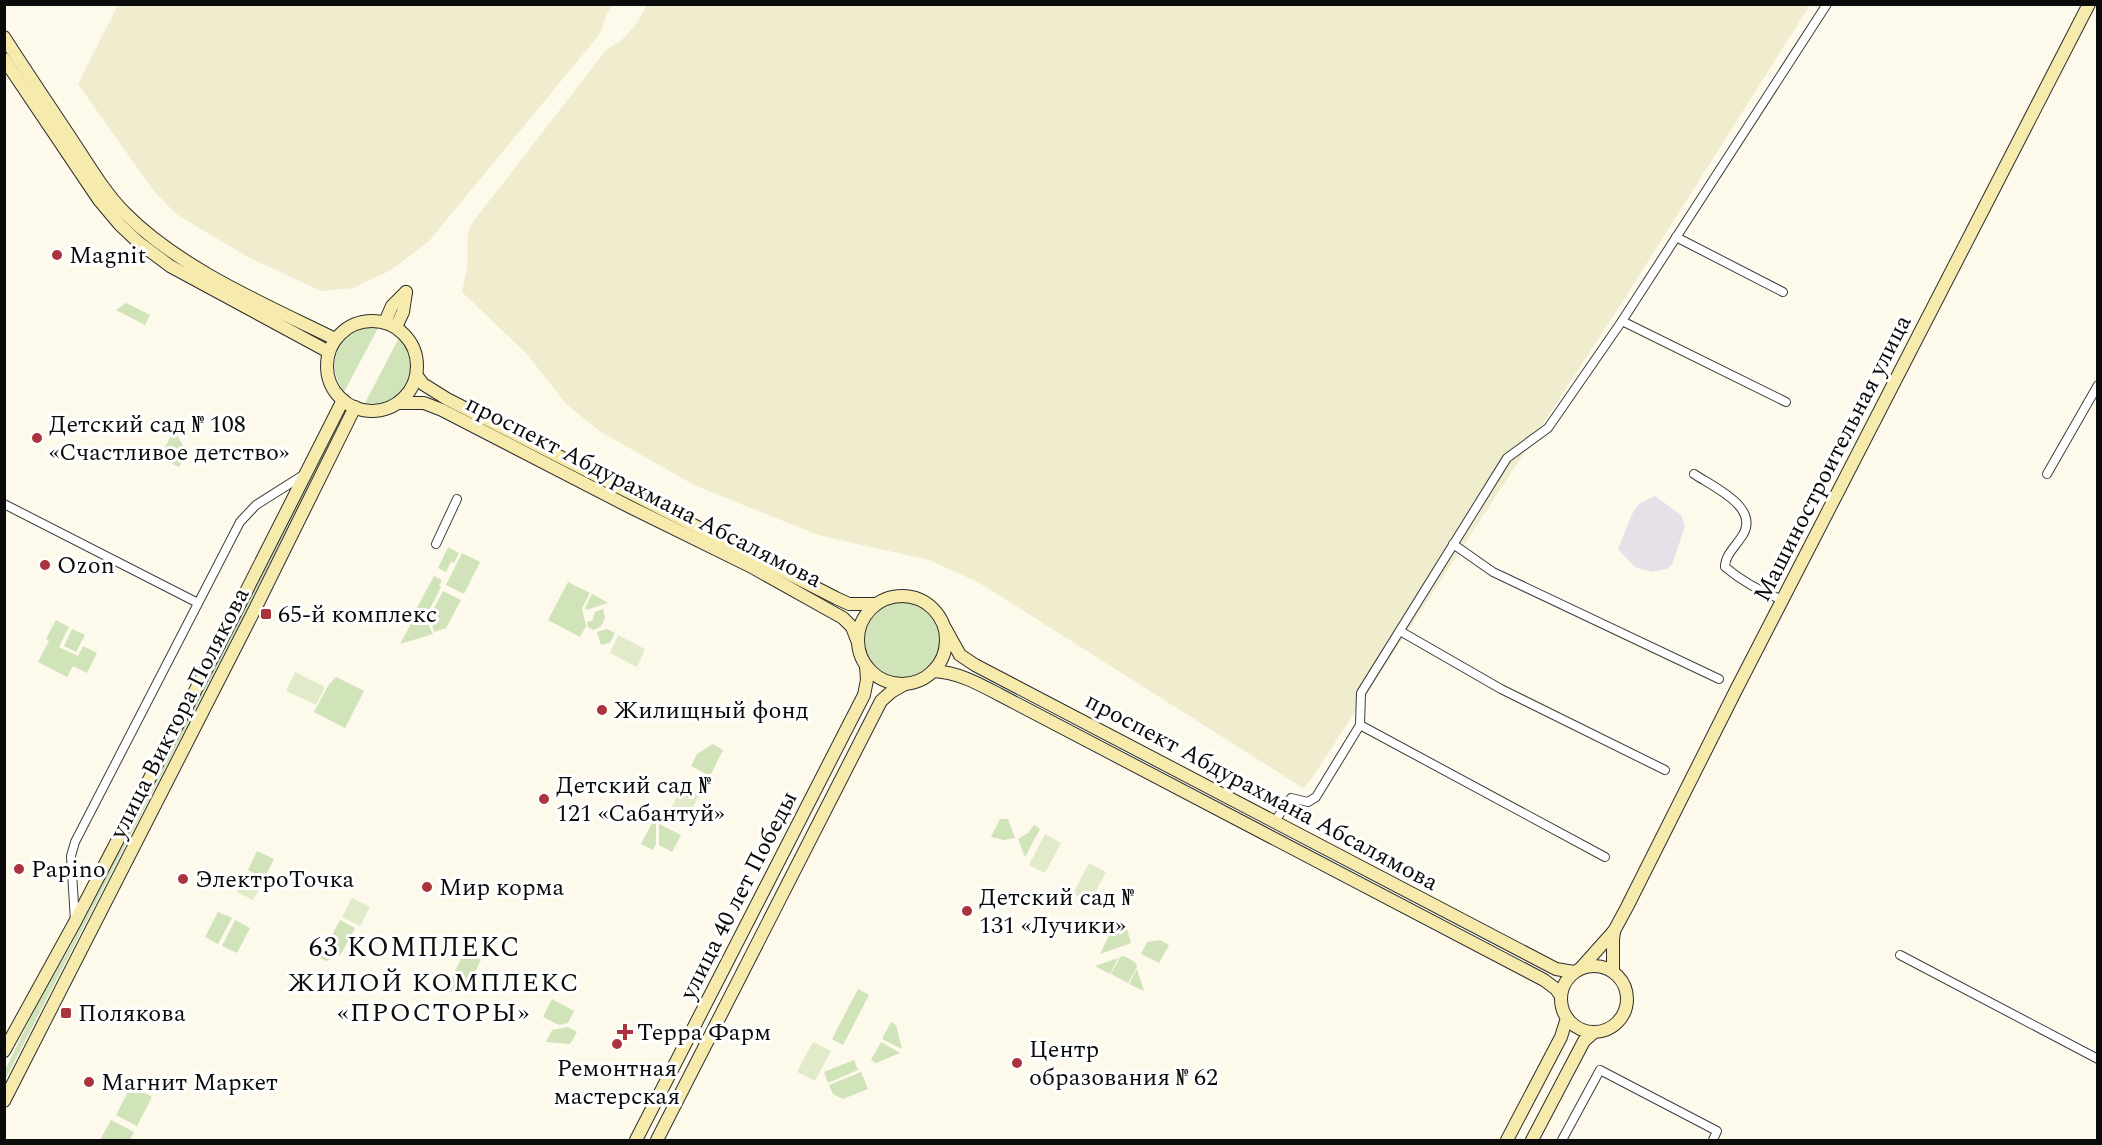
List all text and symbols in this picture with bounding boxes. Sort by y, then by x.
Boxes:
place label: Magnit [69,238,146,274]
marker: Magnit [50,248,64,262]
street label: Машиностроительная улица [1745,308,1921,608]
street label: проспект Абдурахмана Абсалямова [459,386,828,598]
place label: Детский сад № 108 «Счастливое детство» [49,407,289,471]
marker: Детский сад № 108 «Счастливое детство» [30,431,44,445]
place label: Ozon [57,548,115,584]
marker: Ozon [38,558,52,572]
street label: улица Виктора Полякова [100,581,259,846]
place label: 65-й комплекс [278,597,437,633]
marker: 65-й комплекс [259,607,273,621]
street label: проспект Абдурахмана Абсалямова [1078,683,1445,901]
place label: Жилищный фонд [614,693,809,729]
marker: Жилищный фонд [595,703,609,717]
place label: Детский сад № 121 «Сабантуй» [556,768,725,832]
street label: улица 40 лет Победы [670,785,807,1007]
marker: Детский сад № 121 «Сабантуй» [537,792,551,806]
place label: Papino [31,852,106,888]
marker: Papino [12,862,26,876]
place label: ЭлектроТочка [195,862,355,898]
place label: Мир корма [439,870,564,906]
marker: ЭлектроТочка [176,872,190,886]
marker: Мир корма [420,880,434,894]
place label: Детский сад № 131 «Лучики» [979,880,1135,944]
marker: Детский сад № 131 «Лучики» [960,904,974,918]
district label: 63 КОМПЛЕКС [309,927,521,969]
district label: ЖИЛОЙ КОМПЛЕКС «ПРОСТОРЫ» [288,963,580,1033]
place label: Полякова [78,996,186,1032]
marker: Полякова [59,1006,73,1020]
place label: Терра Фарм [637,1015,771,1051]
marker: Терра Фарм [618,1025,632,1039]
place label: Центр образования № 62 [1029,1032,1218,1096]
marker: Ремонтная мастерская [610,1037,624,1051]
place label: Ремонтная мастерская [554,1051,680,1115]
marker: Центр образования № 62 [1010,1056,1024,1070]
place label: Магнит Маркет [101,1065,278,1101]
marker: Магнит Маркет [82,1075,96,1089]

